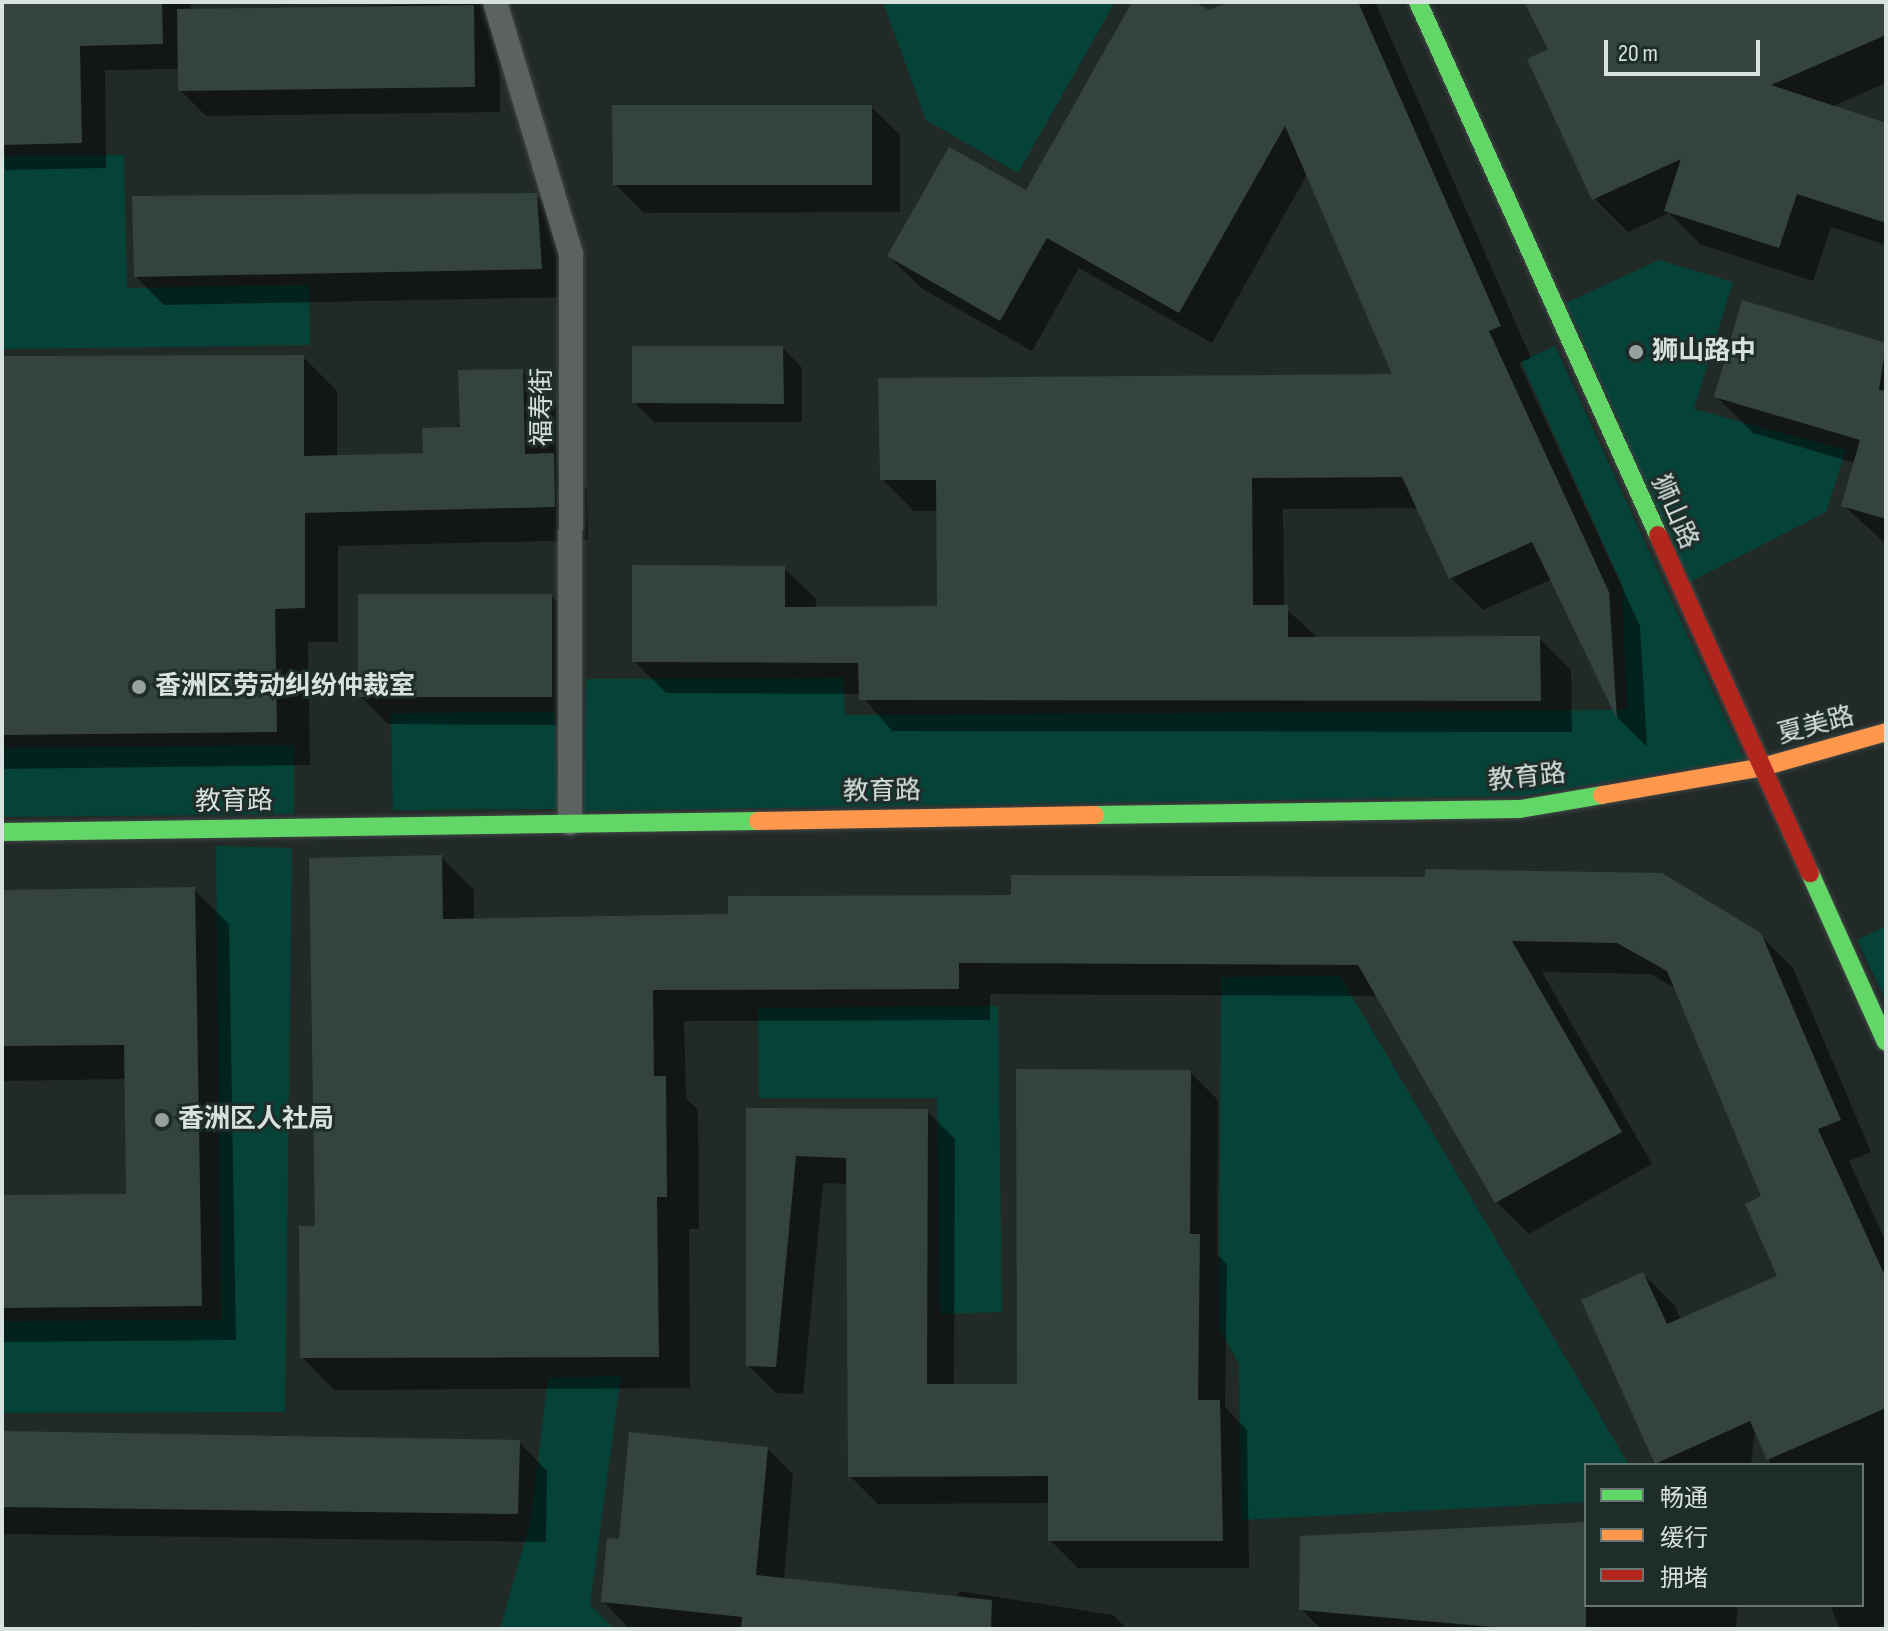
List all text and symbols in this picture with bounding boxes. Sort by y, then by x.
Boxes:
scale bar [1608,24,1764,74]
text: 20 m [1618,39,1658,68]
place label: 狮山路中 [1652,336,1756,368]
marker: 狮山路中 [1627,343,1645,361]
street label: 福寿街 [527,368,559,446]
street label: 狮山路 [1644,470,1704,554]
place label: 香洲区劳动纠纷仲裁室 [155,671,415,703]
marker: 香洲区劳动纠纷仲裁室 [130,678,148,696]
street label: 夏美路 [1774,701,1858,751]
street label: 教育路 [1487,758,1567,798]
street label: 教育路 [843,776,921,808]
street label: 教育路 [195,786,273,818]
place label: 香洲区人社局 [178,1104,334,1136]
marker: 香洲区人社局 [153,1111,171,1129]
legend [1584,1463,1864,1607]
text: 畅通 [1660,1484,1708,1513]
text: 缓行 [1660,1524,1708,1553]
text: 拥堵 [1660,1564,1708,1593]

